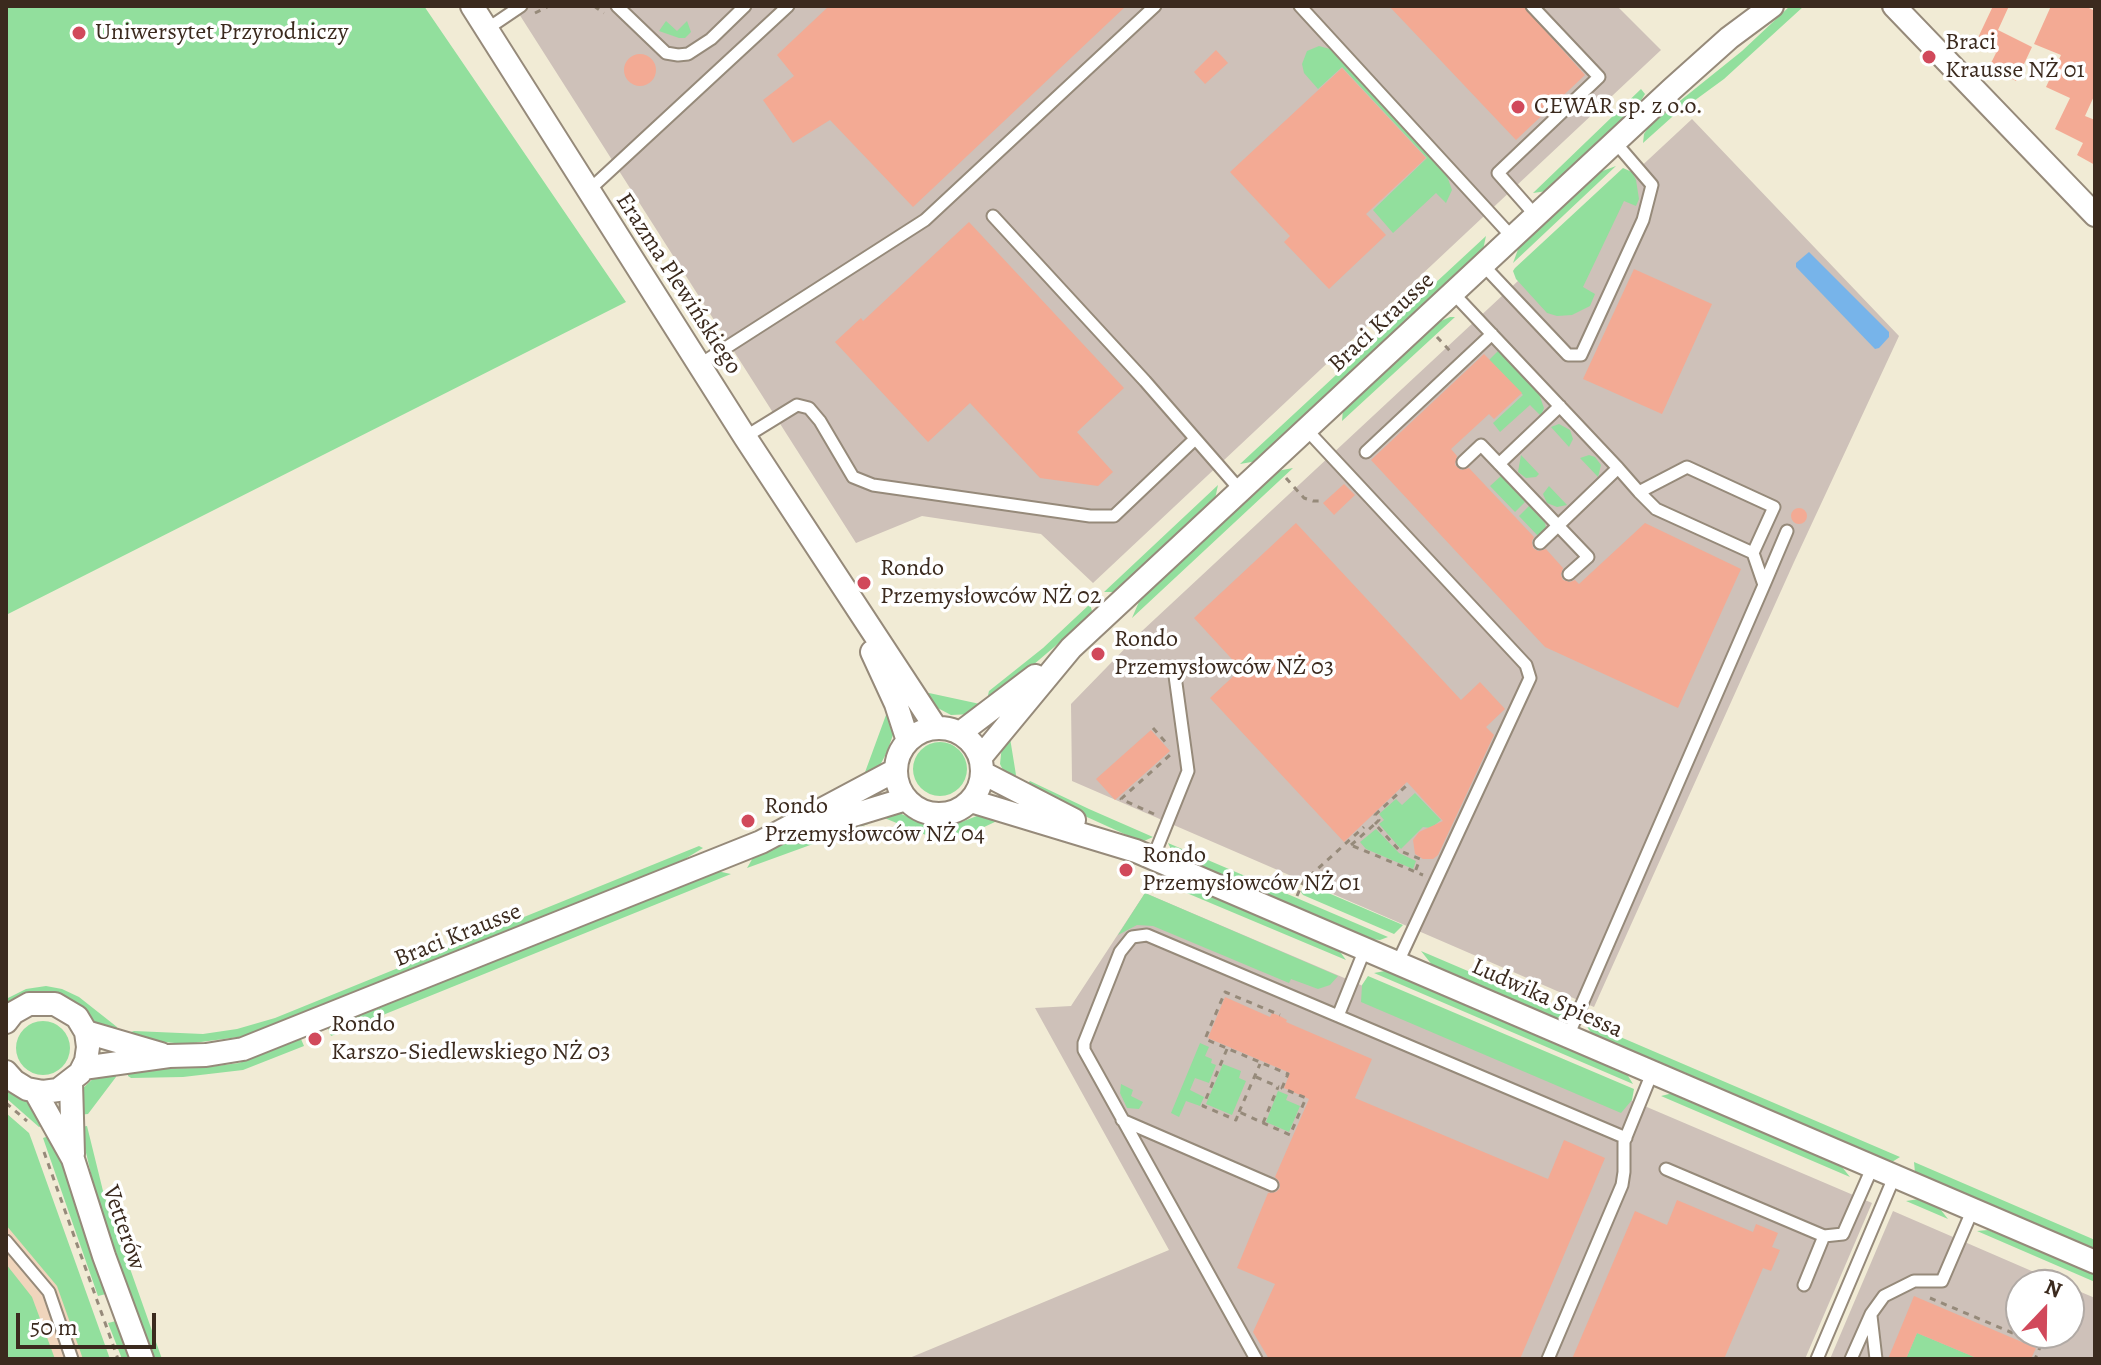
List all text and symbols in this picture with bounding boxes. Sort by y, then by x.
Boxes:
place label: Uniwersytet Przyrodniczy [95,19,349,47]
marker: Uniwersytet Przyrodniczy [70,24,88,42]
place label: Braci Krausse NŻ 01 [1945,29,2085,85]
marker: Braci Krausse NŻ 01 [1920,48,1938,66]
place label: CEWAR sp. z o.o. [1534,93,1703,121]
marker: CEWAR sp. z o.o. [1509,98,1527,116]
street label: Erazma Plewińskiego [609,188,747,380]
street label: Braci Krausse [1323,267,1441,379]
place label: Rondo Przemysłowców NŻ 02 [880,555,1101,611]
marker: Rondo Przemysłowców NŻ 02 [855,574,873,592]
place label: Rondo Przemysłowców NŻ 03 [1114,626,1334,682]
marker: Rondo Przemysłowców NŻ 03 [1089,645,1107,663]
place label: Rondo Przemysłowców NŻ 04 [764,793,985,849]
marker: Rondo Przemysłowców NŻ 04 [739,812,757,830]
place label: Rondo Przemysłowców NŻ 01 [1142,842,1360,898]
marker: Rondo Przemysłowców NŻ 01 [1117,861,1135,879]
street label: Braci Krausse [390,898,526,974]
street label: Ludwika Spiessa [1467,953,1627,1045]
place label: Rondo Karszo-Siedlewskiego NŻ 03 [331,1011,610,1067]
marker: Rondo Karszo-Siedlewskiego NŻ 03 [306,1030,324,1048]
street label: Vetterów [95,1182,151,1274]
north arrow [2005,1269,2085,1349]
text: N [2040,1272,2066,1306]
scale bar [20,1297,160,1347]
text: 50 m [30,1311,78,1343]

